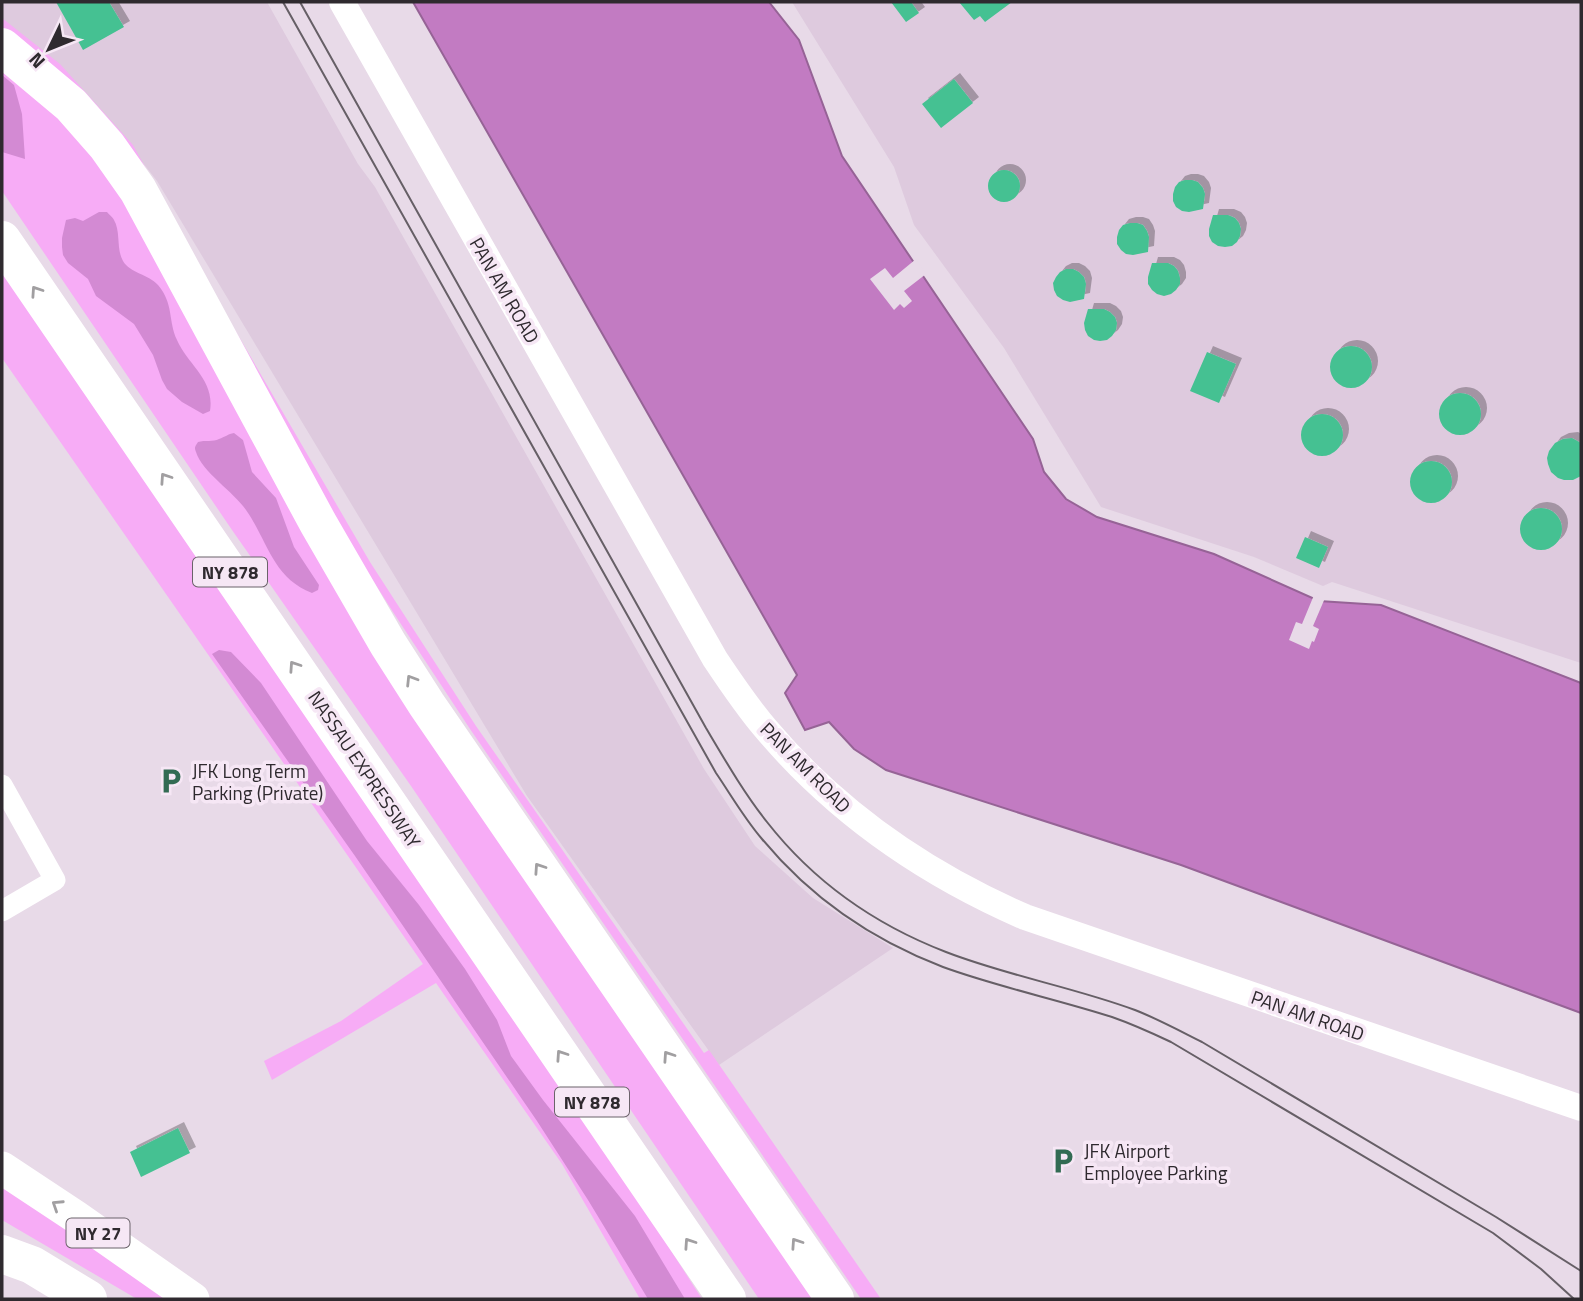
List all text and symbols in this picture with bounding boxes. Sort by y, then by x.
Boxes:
north arrow [14,14,84,84]
text: N [21,46,51,76]
street label: PAN AM ROAD [463,232,547,348]
one-way arrow [32,286,44,299]
one-way arrow [161,473,173,486]
road number: NY 878 [193,558,267,586]
one-way arrow [290,661,302,674]
one-way arrow [407,674,420,687]
street label: NASSAU EXPRESSWAY [301,685,429,854]
street label: PAN AM ROAD [754,715,858,819]
place label: JFK Long Term Parking (Private) [192,756,323,807]
parking icon: JFK Long Term Parking (Private) [156,766,186,796]
one-way arrow [535,863,547,876]
street label: PAN AM ROAD [1247,982,1369,1048]
one-way arrow [556,1050,569,1063]
one-way arrow [663,1050,676,1063]
road number: NY 878 [555,1087,629,1116]
place label: JFK Airport Employee Parking [1084,1136,1228,1187]
parking icon: JFK Airport Employee Parking [1048,1146,1078,1176]
one-way arrow [52,1200,65,1213]
road number: NY 27 [66,1218,130,1248]
one-way arrow [685,1238,697,1251]
one-way arrow [792,1238,804,1251]

